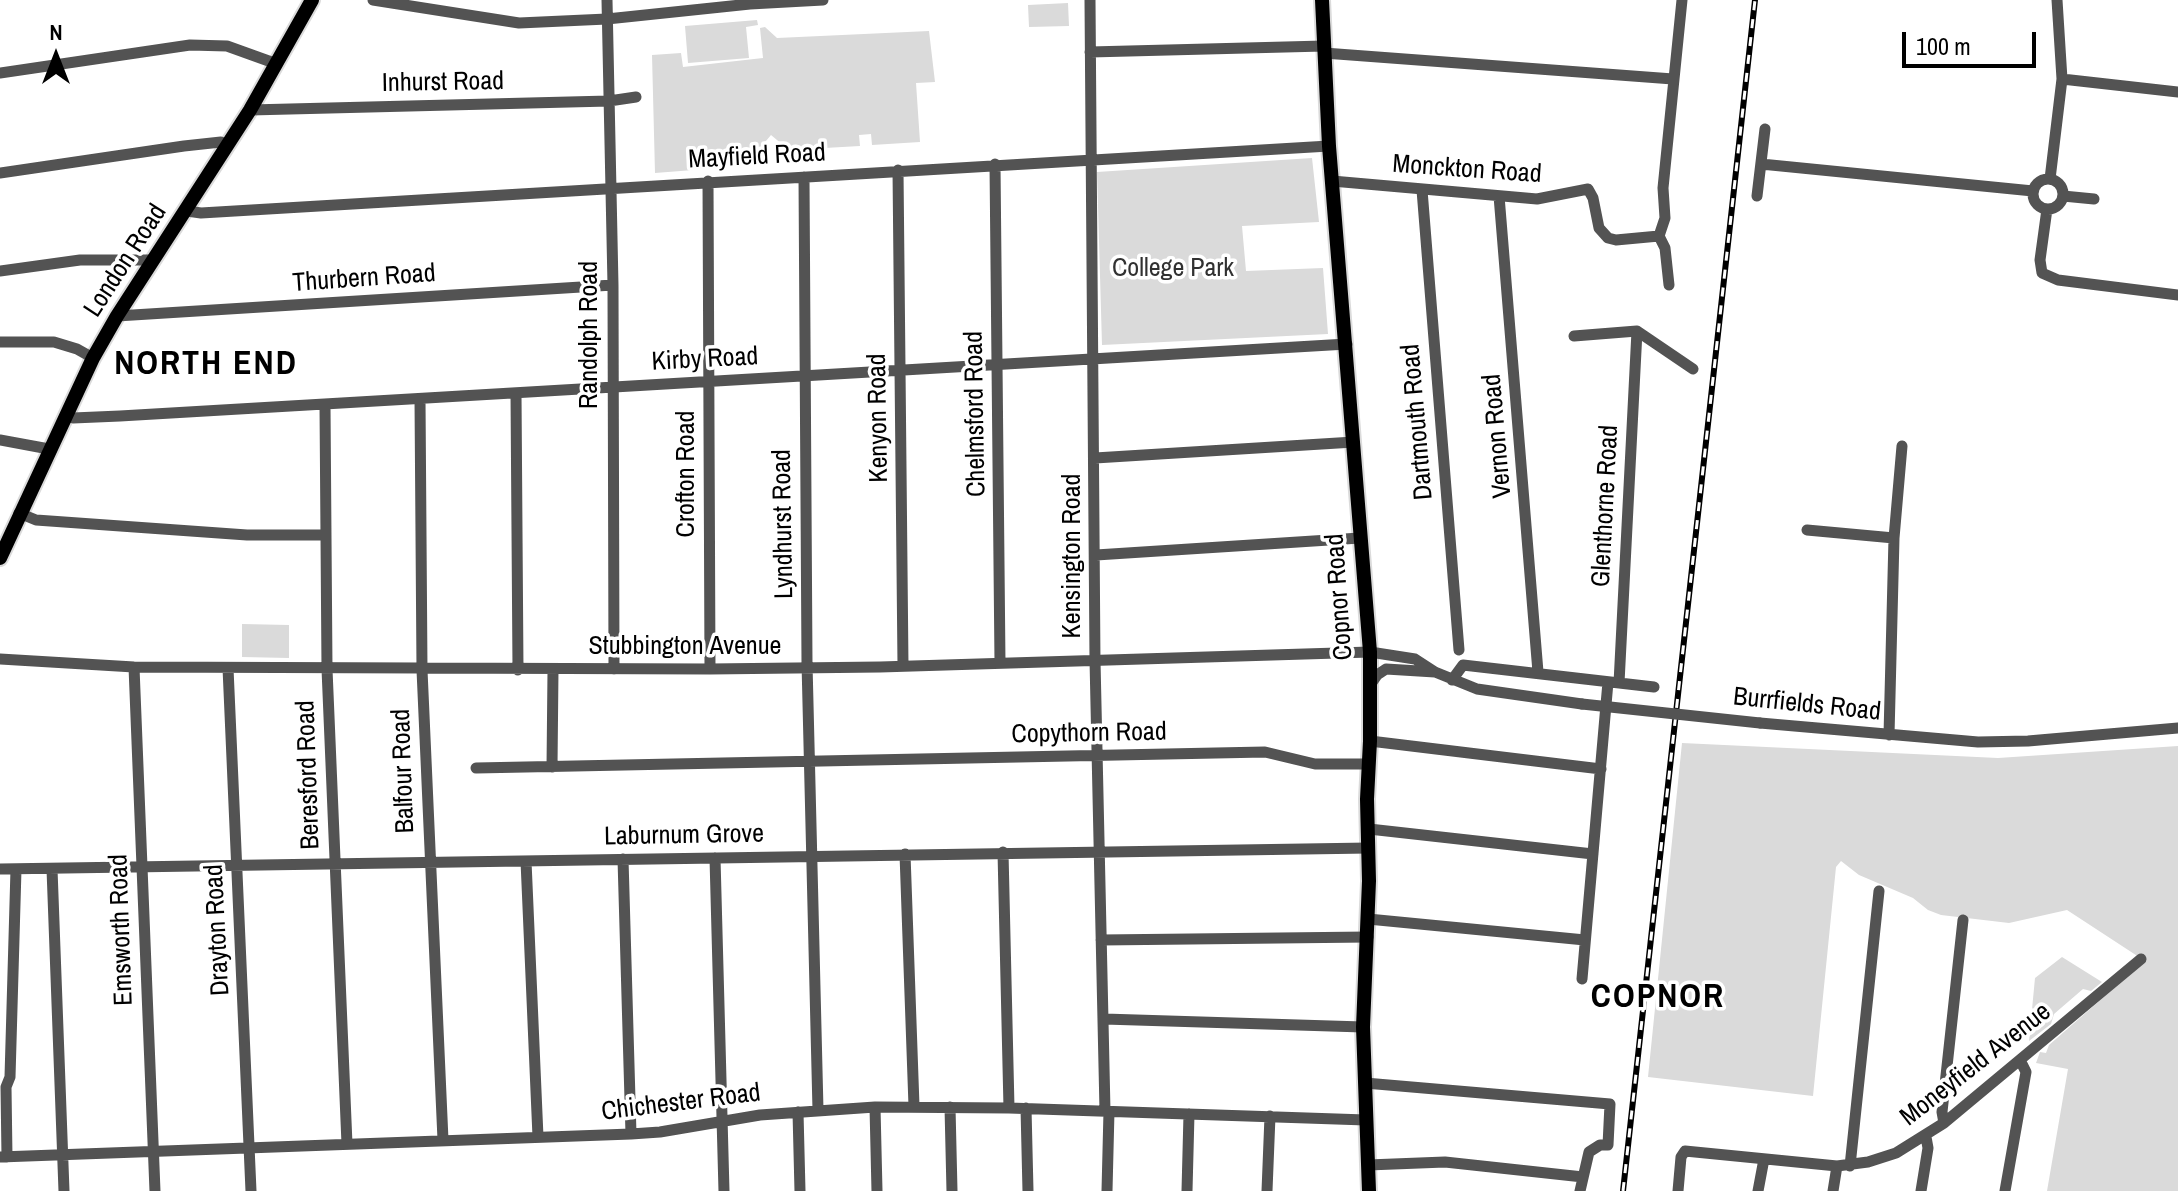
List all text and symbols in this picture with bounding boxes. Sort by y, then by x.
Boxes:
north arrow [16,16,96,96]
scale bar [1906,16,2040,66]
text: N [49,17,63,47]
text: 100 m [1916,30,1971,62]
street label: Inhurst Road [382,66,504,100]
street label: Mayfield Road [688,138,826,176]
street label: Monckton Road [1391,149,1543,191]
street label: London Road [78,199,174,323]
park label: College Park [1112,253,1234,285]
street label: Thurbern Road [291,258,437,300]
street label: Randolph Road [574,261,606,409]
street label: Chelmsford Road [959,331,993,497]
street label: Kirby Road [651,342,759,378]
street label: Dartmouth Road [1396,343,1440,501]
district label: NORTH END [114,345,298,385]
street label: Kenyon Road [862,353,896,483]
street label: Vernon Road [1477,373,1519,499]
street label: Crofton Road [671,411,703,537]
street label: Glenthorne Road [1586,424,1626,588]
street label: Lyndhurst Road [767,449,801,599]
street label: Kensington Road [1057,474,1089,638]
street label: Copnor Road [1320,533,1360,661]
street label: Stubbington Avenue [589,631,781,663]
street label: Burrfields Road [1732,682,1882,728]
street label: Beresford Road [291,700,327,850]
street label: Balfour Road [386,708,422,834]
street label: Copythorn Road [1011,717,1167,751]
street label: Laburnum Grove [604,819,764,853]
street label: Emsworth Road [104,854,140,1006]
street label: Drayton Road [199,864,237,996]
district label: COPNOR [1591,978,1725,1018]
street label: Moneyfield Avenue [1895,997,2057,1133]
street label: Chichester Road [600,1078,762,1128]

